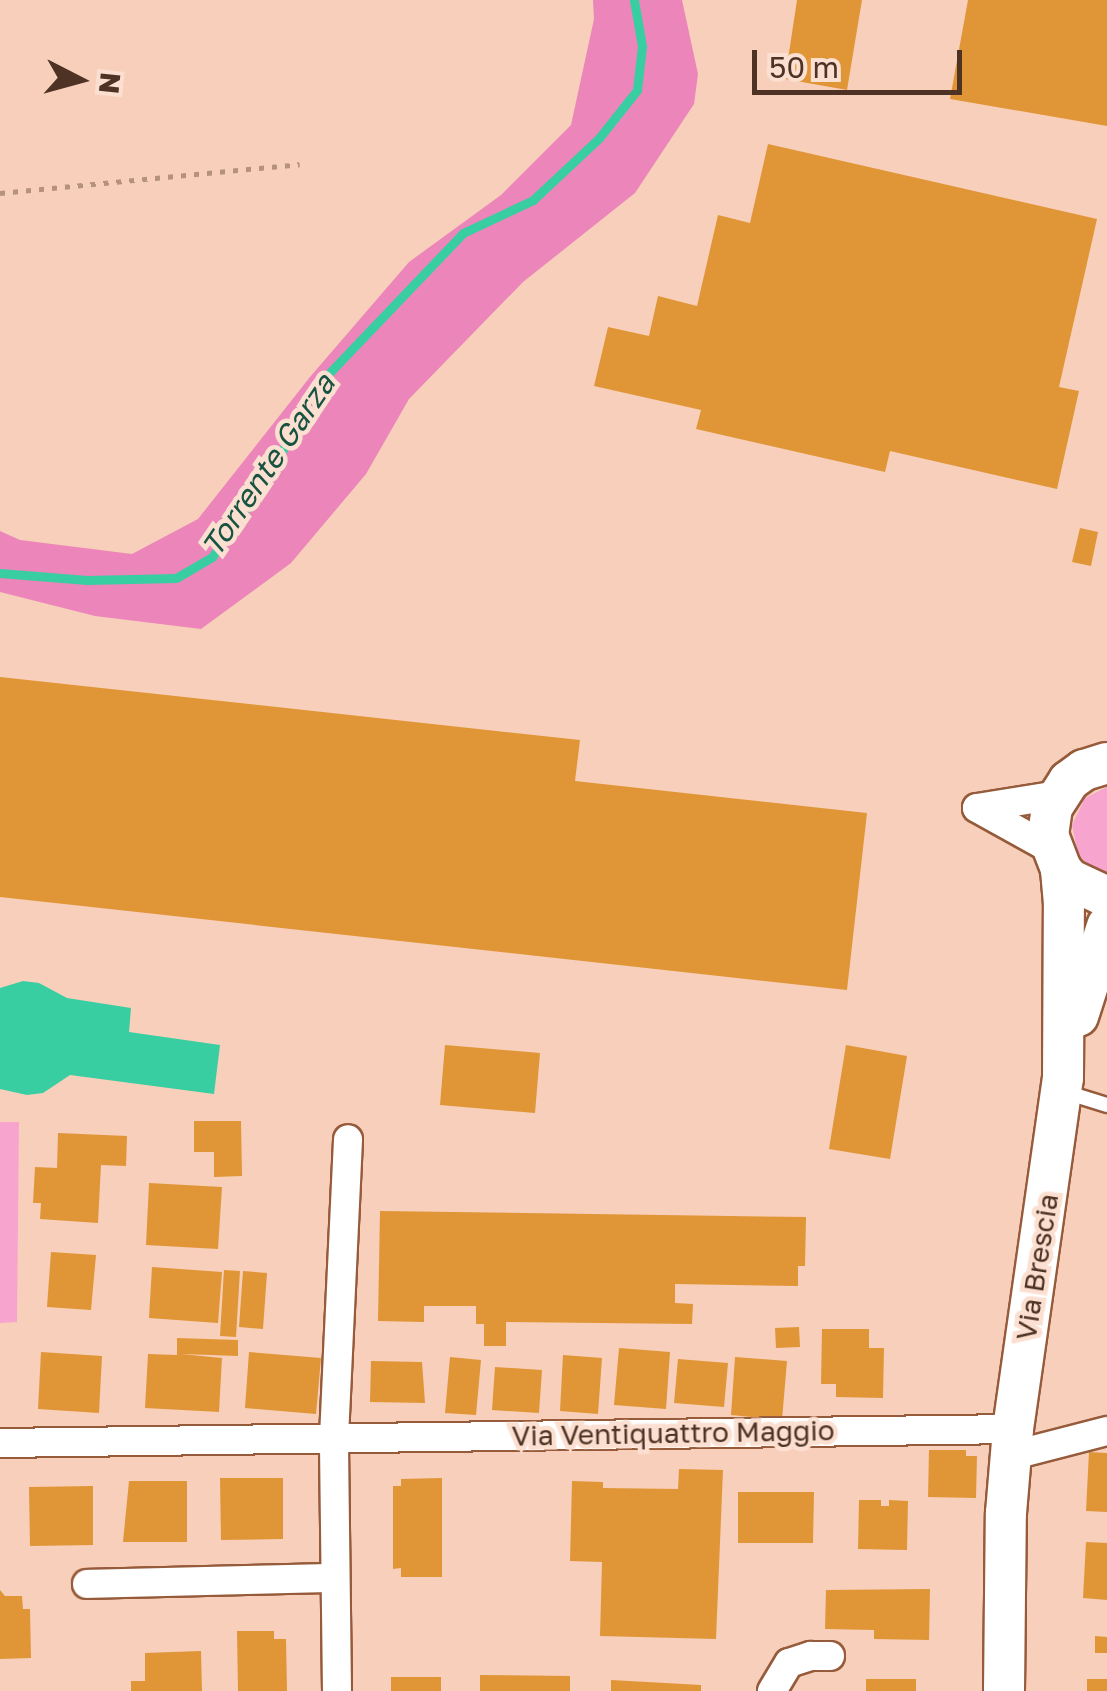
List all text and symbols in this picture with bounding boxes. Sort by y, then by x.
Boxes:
north arrow [30,30,130,130]
scale bar [757,30,967,92]
text: 50 m [769,49,839,85]
text: N [93,71,128,95]
water label: Torrente Garza [194,367,342,563]
street label: Via Brescia [1009,1191,1065,1343]
street label: Via Ventiquattro Maggio [511,1413,835,1453]

